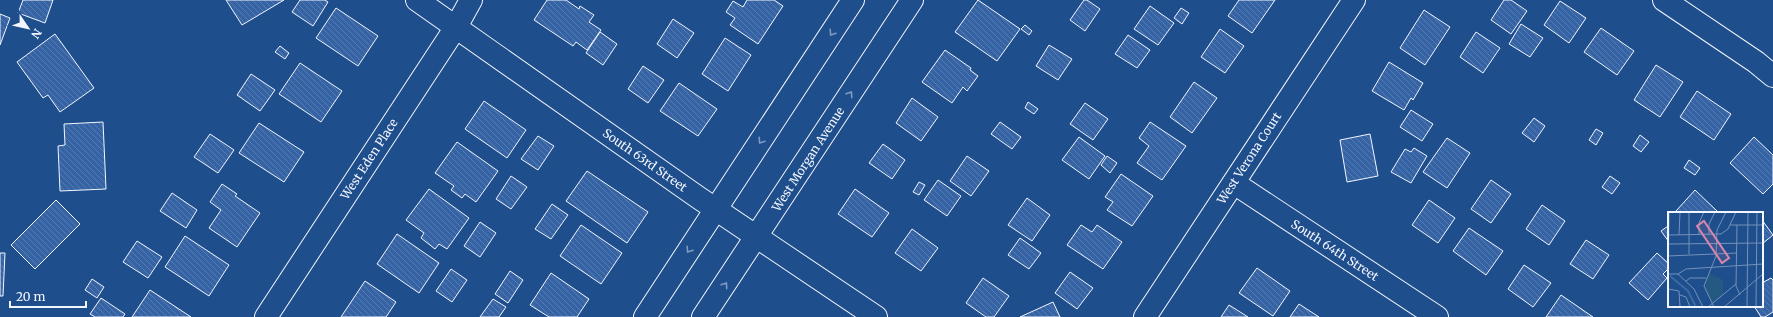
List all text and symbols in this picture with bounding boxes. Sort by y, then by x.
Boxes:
north arrow [8,8,48,48]
text: N [28,26,45,41]
one-way arrow [830,28,837,35]
one-way arrow [845,91,853,98]
street label: West Morgan Avenue [768,104,847,215]
street label: West Verona Court [1213,109,1284,208]
street label: West Eden Place [337,116,401,203]
street label: South 63rd Street [600,125,690,195]
one-way arrow [758,137,765,144]
inset map [1668,212,1763,307]
street label: South 64th Street [1288,216,1382,284]
one-way arrow [686,246,694,253]
one-way arrow [720,282,727,289]
scale bar [10,283,86,309]
text: 20 m [16,289,45,304]

